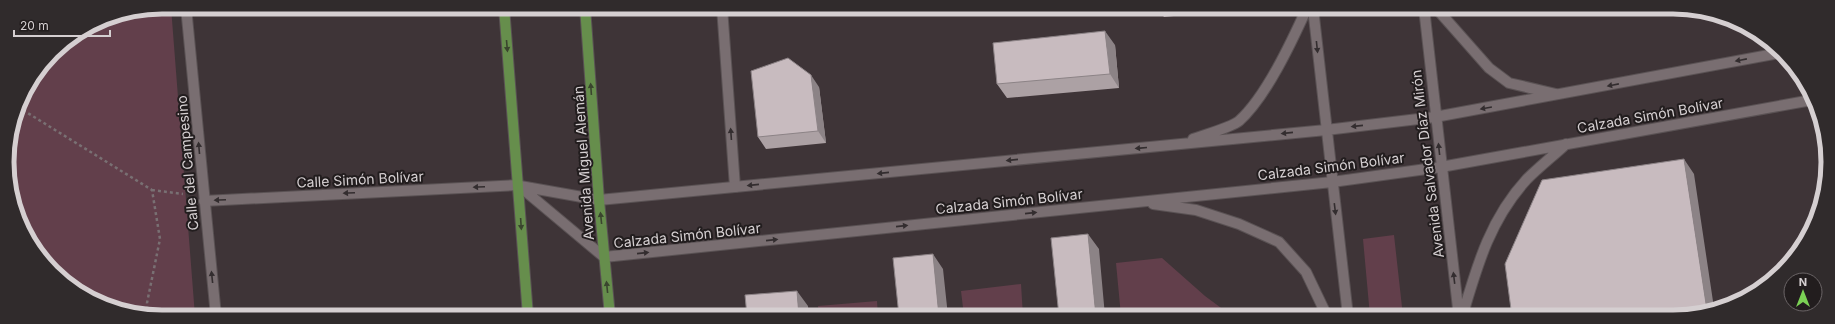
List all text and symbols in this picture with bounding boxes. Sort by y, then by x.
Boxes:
scale bar [14,12,110,38]
text: 20 m [20,18,49,33]
one-way arrow [504,40,511,52]
one-way arrow [1314,41,1320,53]
one-way arrow [1735,58,1747,64]
street label: Avenida Salvador Díaz Mirón [1407,69,1447,259]
one-way arrow [1607,82,1620,88]
one-way arrow [587,83,594,95]
street label: Avenida Miguel Alemán [569,85,597,241]
street label: Calzada Simón Bolívar [1576,94,1724,136]
street label: Calle del Campesino [173,95,201,231]
one-way arrow [1480,105,1492,111]
one-way arrow [1351,123,1363,129]
one-way arrow [728,127,734,140]
one-way arrow [1281,130,1293,137]
one-way arrow [196,142,202,154]
one-way arrow [1435,143,1442,155]
one-way arrow [1135,144,1147,151]
street label: Calzada Simón Bolívar [1257,149,1405,183]
one-way arrow [1006,157,1018,163]
street label: Calle Simón Bolívar [296,167,424,191]
one-way arrow [877,169,889,176]
one-way arrow [747,182,759,188]
one-way arrow [472,184,485,190]
street label: Calzada Simón Bolívar [935,185,1083,217]
one-way arrow [343,190,355,197]
one-way arrow [214,196,226,203]
one-way arrow [1332,203,1339,215]
one-way arrow [1025,210,1037,216]
one-way arrow [597,212,604,225]
one-way arrow [517,218,524,230]
street label: Calzada Simón Bolívar [613,219,761,251]
one-way arrow [896,223,908,230]
one-way arrow [766,237,778,243]
one-way arrow [637,250,649,257]
one-way arrow [209,271,215,283]
one-way arrow [1451,272,1457,284]
north arrow [1783,272,1823,312]
text: N [1799,275,1807,289]
one-way arrow [604,281,610,293]

